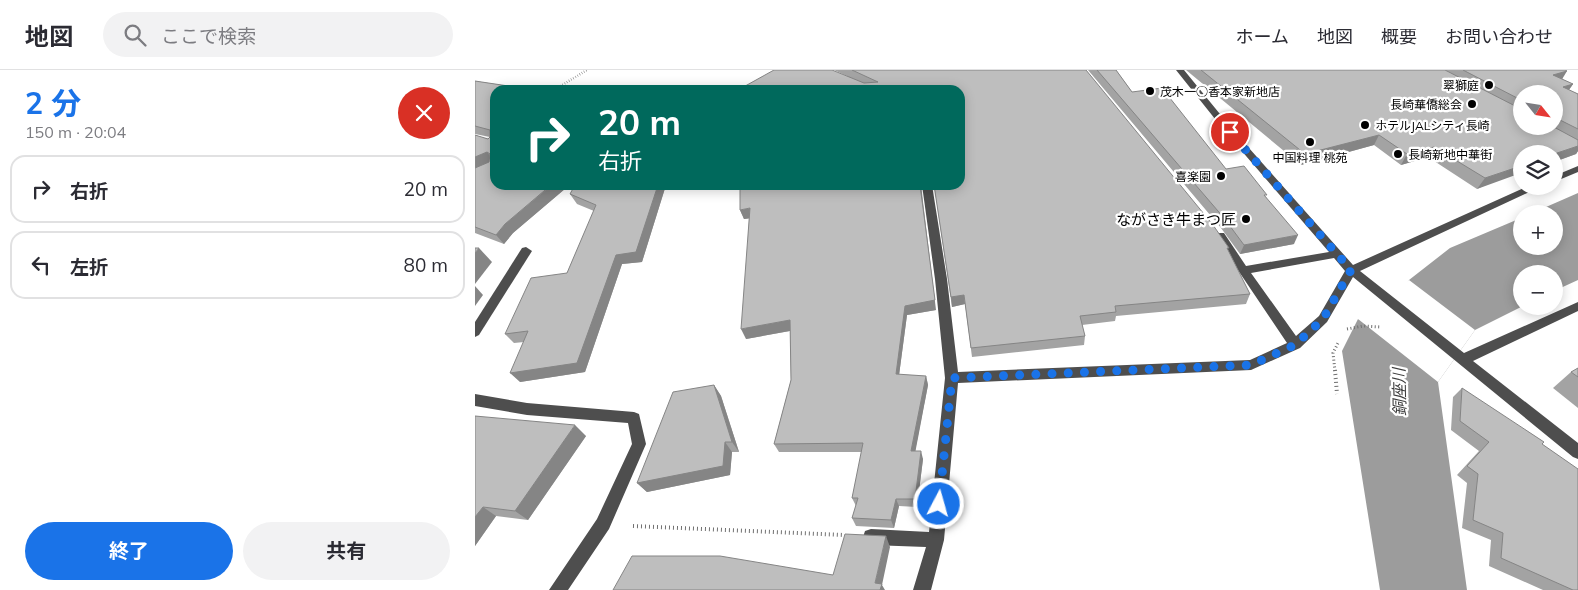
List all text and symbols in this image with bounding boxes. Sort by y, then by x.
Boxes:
search box [103,12,453,57]
text: 地図 [25,21,73,51]
icon: search [121,21,149,49]
text: ここで検索 [161,24,256,48]
text: ホーム [1236,25,1289,48]
text: 地図 [1317,25,1353,48]
text: 概要 [1381,25,1417,48]
text: お問い合わせ [1445,25,1553,48]
place label: 翠獅庭 [1443,78,1479,93]
marker: 翠獅庭 [1483,79,1495,91]
text: 2 分 [25,84,81,122]
place label: 茂木一○香本家新地店 [1160,84,1280,99]
marker: 茂木一○香本家新地店 [1144,85,1156,97]
north arrow [1513,85,1563,135]
map controls [1513,85,1563,315]
button: close [398,87,450,139]
place label: 長崎華僑総会 [1390,97,1462,112]
marker: 長崎華僑総会 [1466,98,1478,110]
text: 20 m [598,100,681,144]
icon: right [515,105,580,170]
pin [1209,111,1251,153]
icon: arrive [1216,118,1244,146]
place label: ホテルJALシティ長崎 [1375,118,1490,133]
marker: ホテルJALシティ長崎 [1359,119,1371,131]
text: 150 m · 20:04 [25,122,126,142]
marker: 中国料理 桃苑 [1304,136,1316,148]
button: layers [1513,145,1563,195]
text: 右折 [598,147,642,175]
place label: 長崎新地中華街 [1408,147,1492,162]
marker: 長崎新地中華街 [1392,148,1404,160]
place label: 中国料理 桃苑 [1272,150,1348,165]
place label: 喜楽園 [1175,169,1211,184]
marker: 喜楽園 [1215,170,1227,182]
icon: right [27,175,55,203]
text: 20 m [404,177,448,201]
text: 右折 [70,179,108,203]
button: + [1513,205,1563,255]
place label: ながさき牛まつ匠 [1116,210,1236,229]
marker: ながさき牛まつ匠 [1240,213,1252,225]
icon: left [27,251,55,279]
text: 80 m [404,253,448,277]
text: 左折 [70,255,108,279]
button: − [1513,265,1563,315]
water label: 銅座川 [1389,366,1409,416]
position arrow [912,477,964,529]
button: 終了 [25,522,233,580]
button: 共有 [243,522,450,580]

